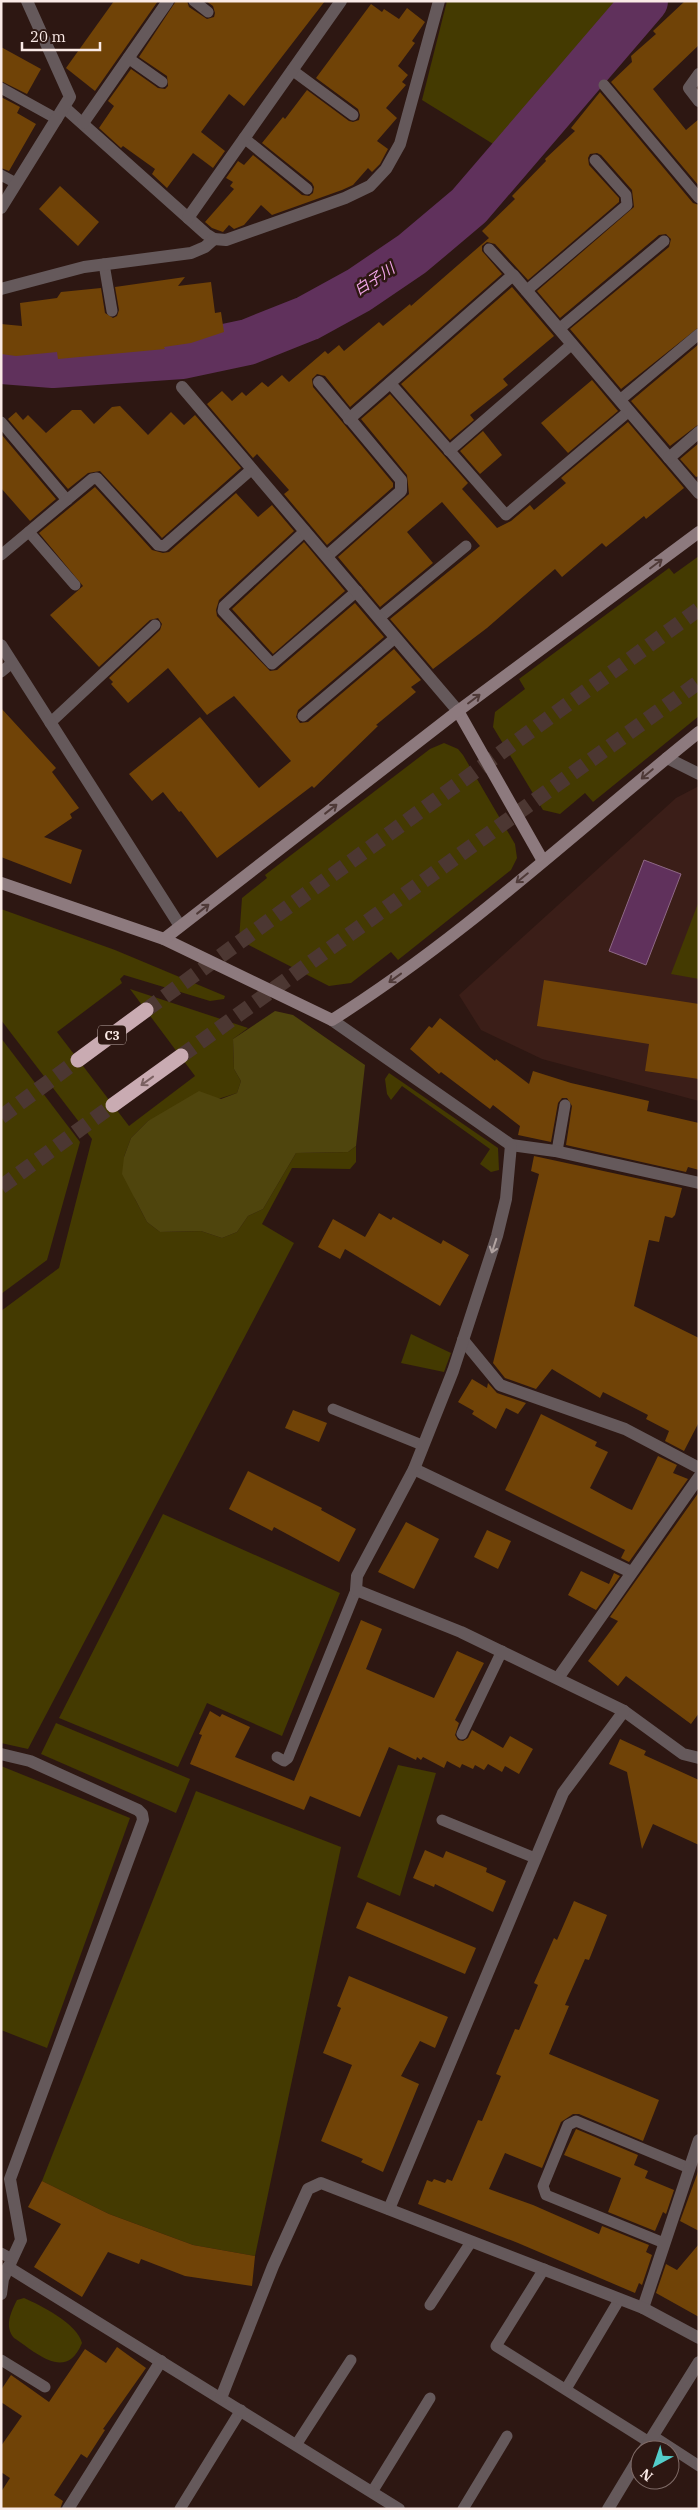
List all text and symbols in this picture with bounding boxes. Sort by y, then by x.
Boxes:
scale bar [22,20,100,52]
text: 20 m [30,27,66,46]
water label: 白子川 [350,258,400,299]
one-way arrow [649,559,663,569]
one-way arrow [467,694,481,704]
one-way arrow [641,769,654,780]
one-way arrow [324,804,338,814]
one-way arrow [516,873,529,884]
one-way arrow [196,903,209,914]
one-way arrow [388,973,402,983]
road number: C3 [98,1026,126,1044]
one-way arrow [140,1076,154,1086]
one-way arrow [489,1238,498,1253]
north arrow [630,2440,680,2490]
text: N [637,2465,657,2485]

